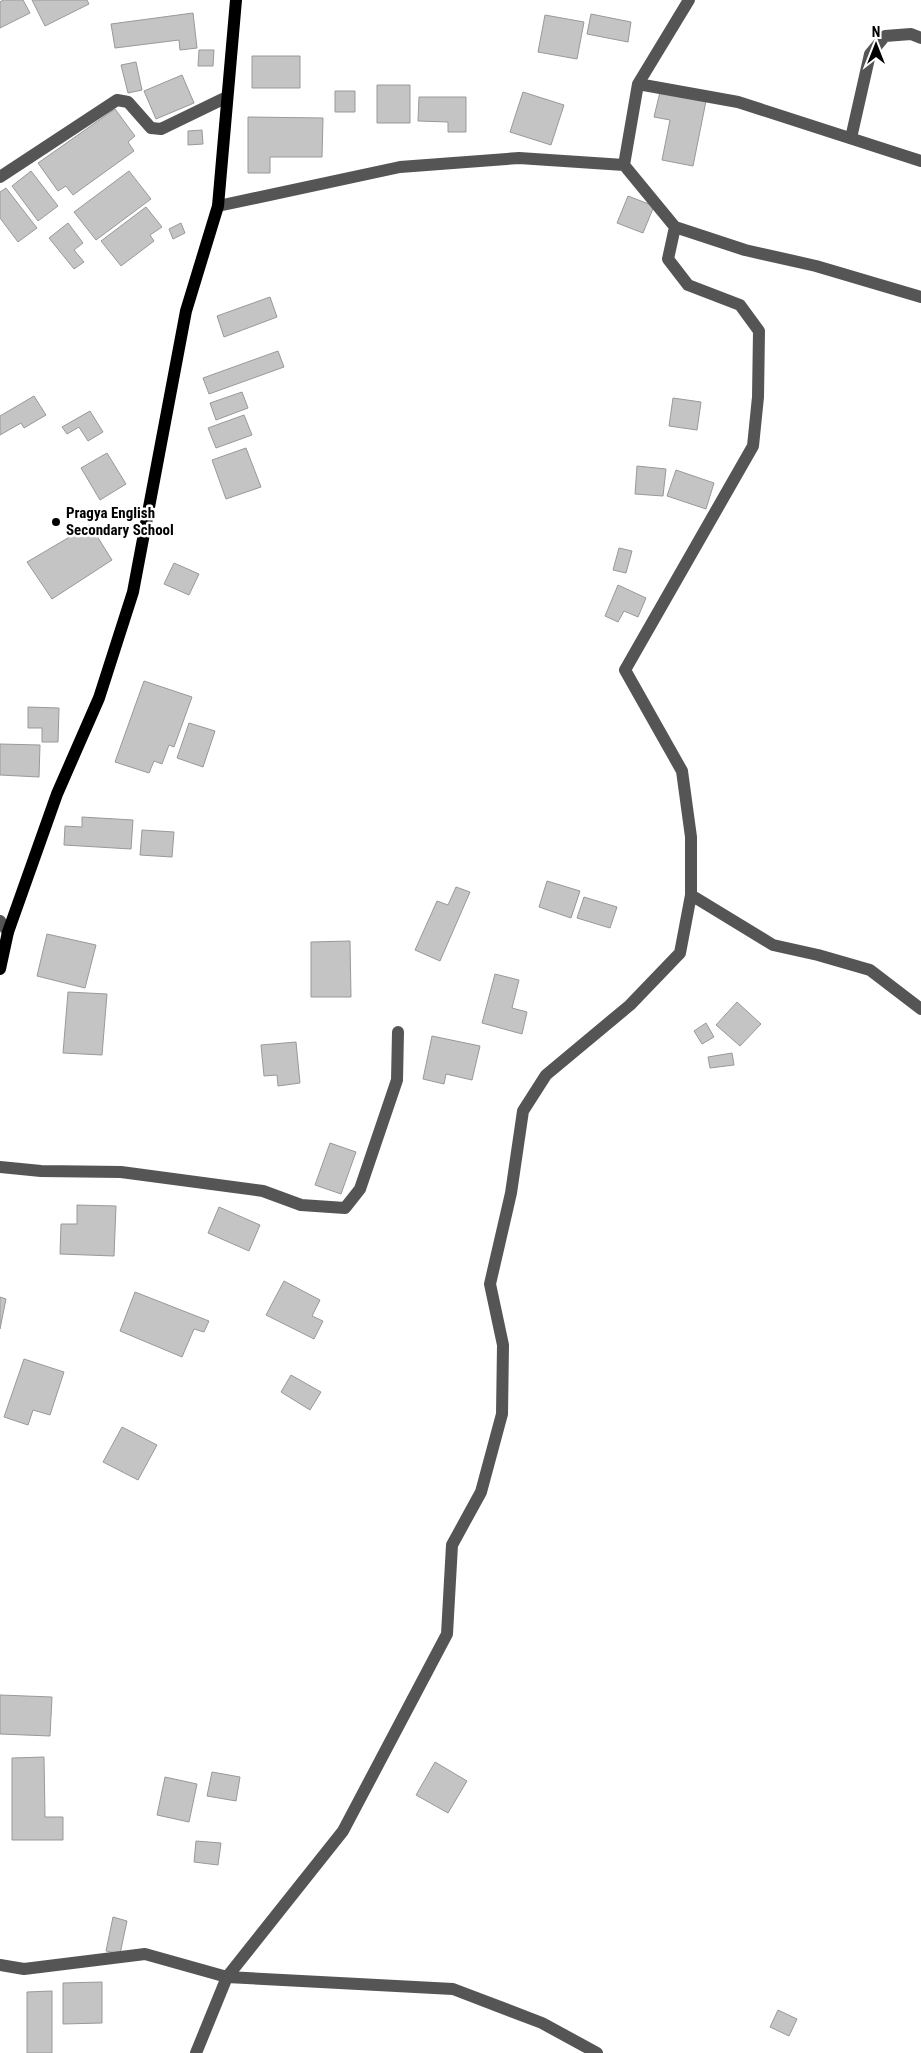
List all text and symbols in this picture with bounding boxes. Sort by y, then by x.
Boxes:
north arrow [851,20,901,70]
text: N [872,24,880,40]
place label: Pragya English Secondary School [66,504,174,539]
marker: Pragya English Secondary School [50,516,62,528]

